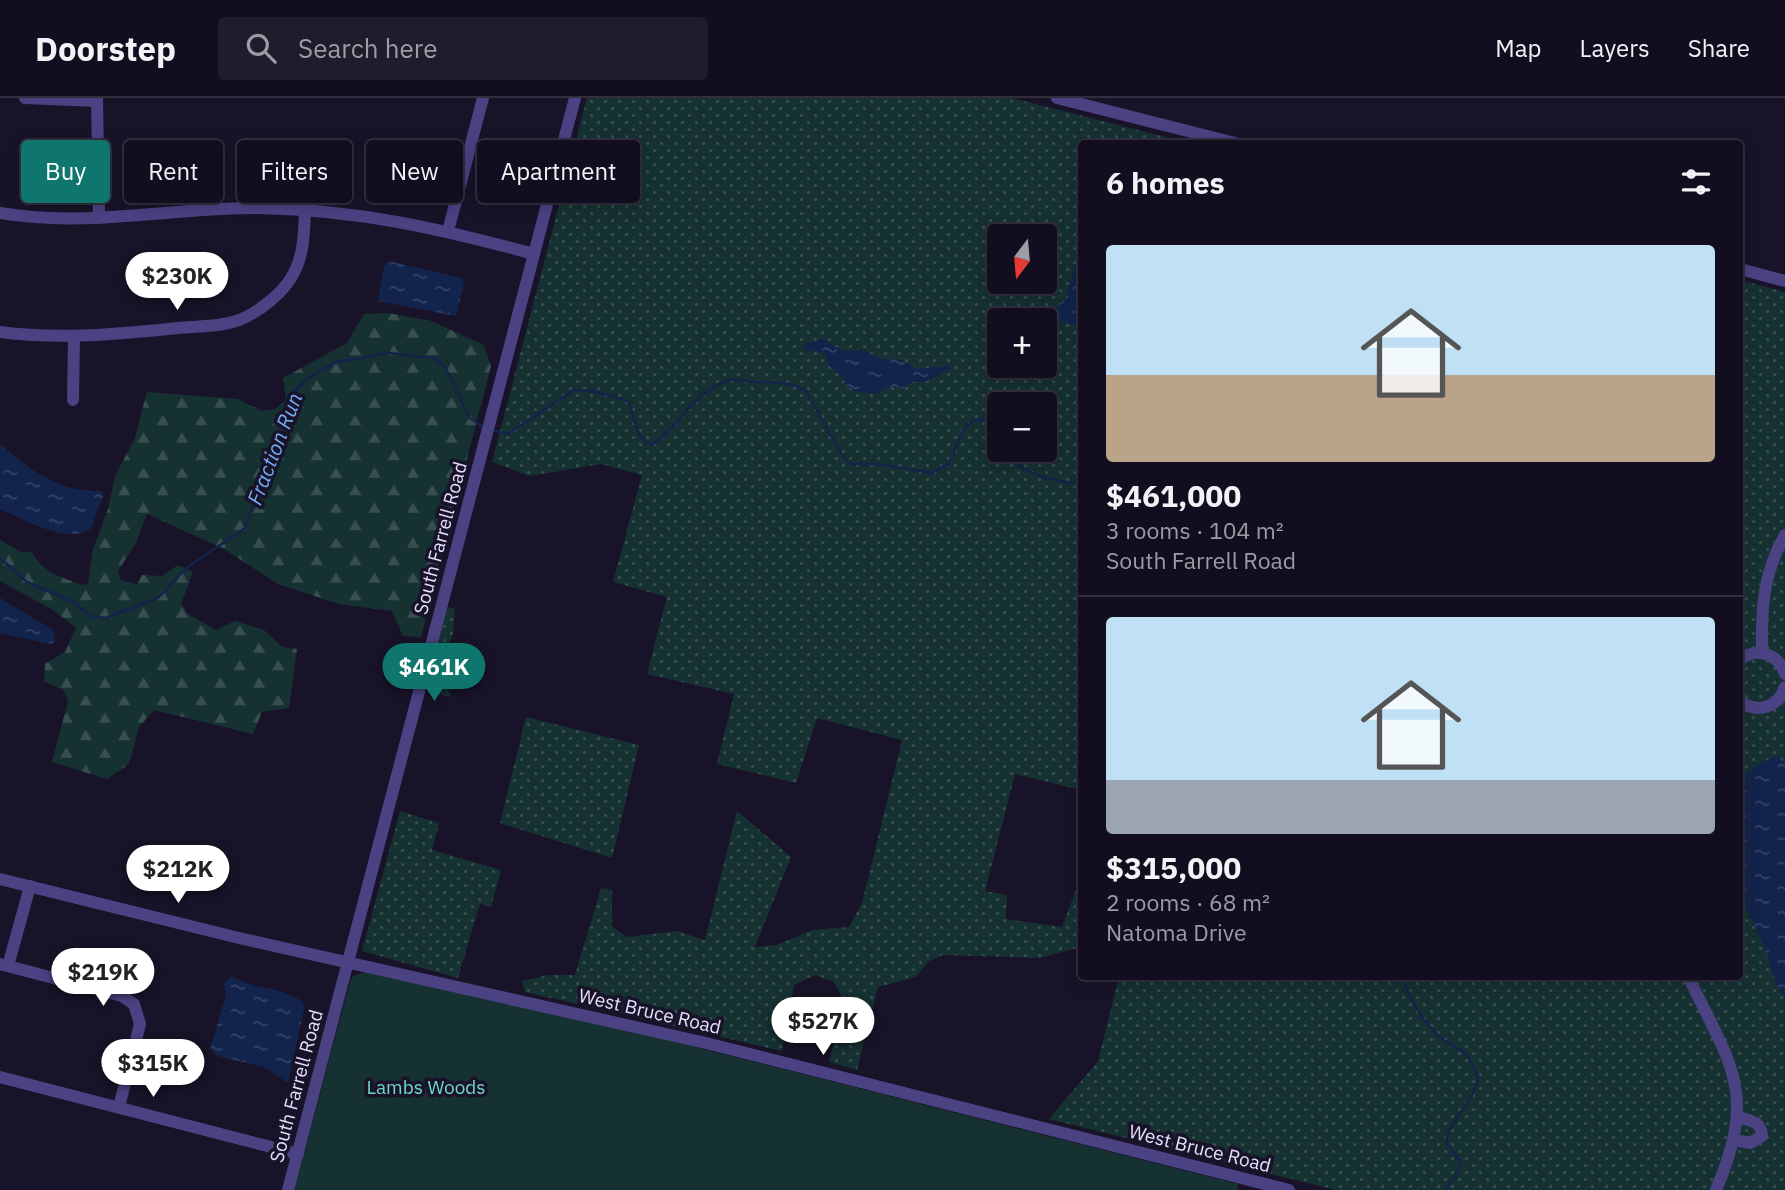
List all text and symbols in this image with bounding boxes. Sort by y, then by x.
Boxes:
search box [218,17,708,80]
text: Doorstep [35,27,176,70]
icon: search [242,29,280,67]
text: Search here [298,31,437,65]
text: Map [1495,32,1542,64]
text: Layers [1580,32,1650,64]
text: Share [1688,32,1750,64]
chip: Buy [21,140,110,203]
chip: Rent [124,140,223,203]
chip: Filters [237,140,352,203]
chip: New [366,140,463,203]
chip: Apartment [477,140,640,203]
text: 6 homes [1106,163,1225,202]
icon: filters [1677,163,1715,201]
north arrow [987,224,1057,294]
map controls [987,224,1057,462]
pin: $230K [128,252,226,312]
text: $230K [141,260,213,290]
icon: home [1348,290,1474,416]
button: + [987,308,1057,378]
water label: Fraction Run [240,389,308,509]
button: − [987,392,1057,462]
street label: South Farrell Road [408,459,472,617]
text: $461,000 [1106,476,1241,515]
text: 3 rooms · 104 m² [1106,515,1284,545]
text: South Farrell Road [1106,545,1296,575]
pin: $461K [385,644,483,703]
text: $461K [398,651,470,681]
icon: home [1348,662,1474,788]
pin: $212K [129,846,227,905]
text: $315,000 [1106,848,1241,887]
text: $212K [142,853,214,883]
text: 2 rooms · 68 m² [1106,887,1270,917]
text: Natoma Drive [1106,917,1247,947]
pin: $219K [54,948,152,1008]
text: $219K [67,956,139,986]
street label: West Bruce Road [576,983,724,1039]
pin: $527K [774,998,872,1057]
text: $527K [787,1005,859,1035]
street label: South Farrell Road [264,1007,328,1165]
pin: $315K [104,1040,202,1099]
text: $315K [117,1047,189,1077]
park label: Lambs Woods [366,1075,486,1099]
street label: West Bruce Road [1126,1119,1274,1177]

